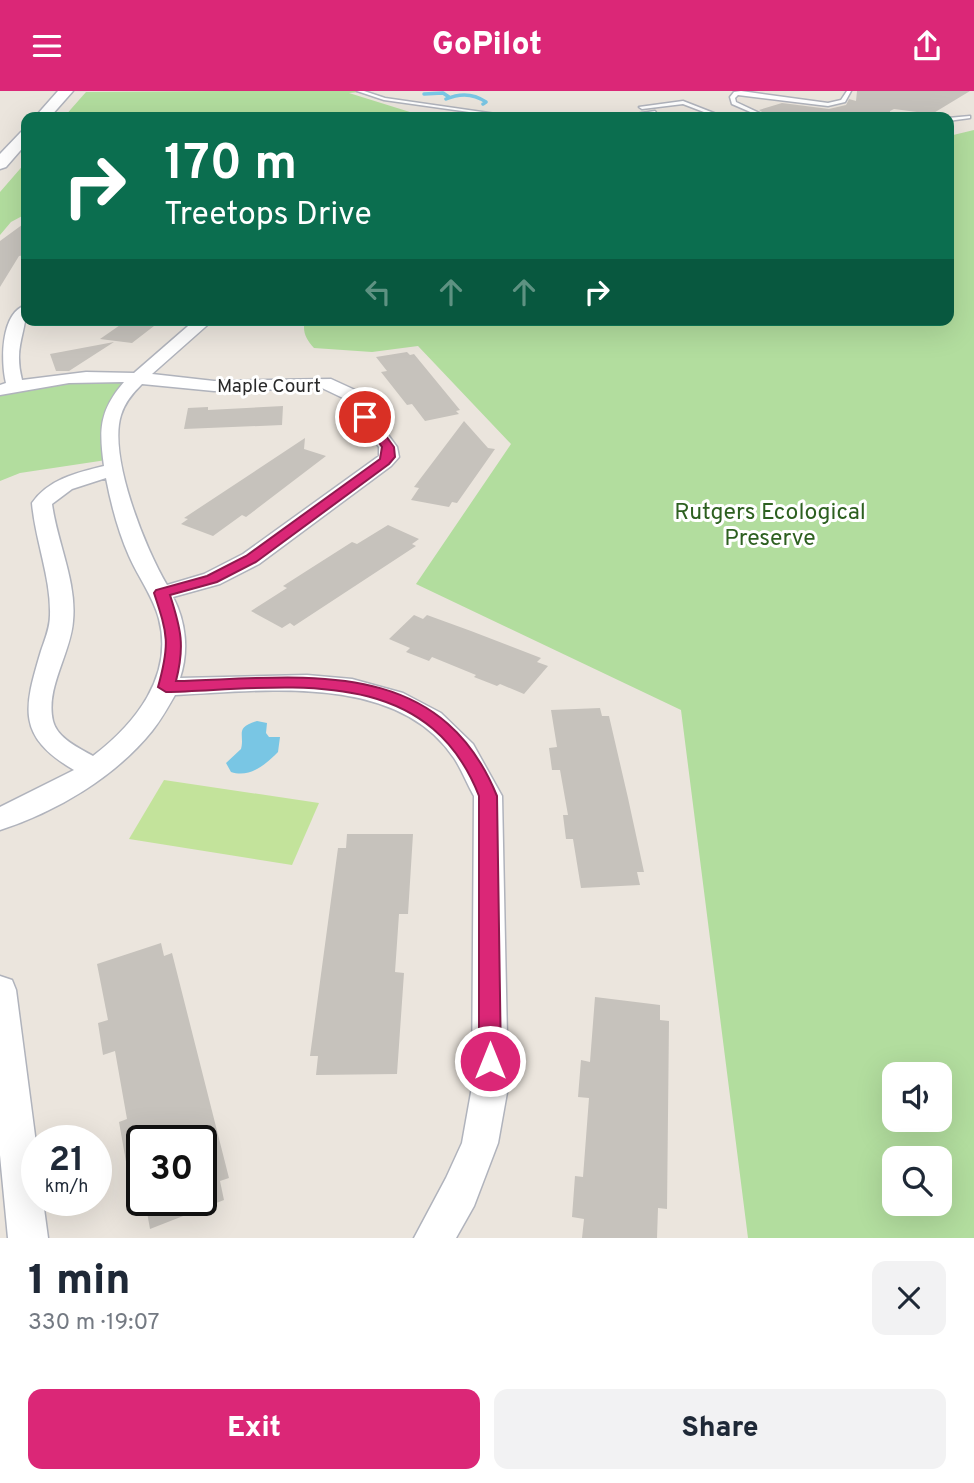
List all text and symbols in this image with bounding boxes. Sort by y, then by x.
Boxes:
text: GoPilot [432,26,542,66]
icon: menu [28,27,66,65]
icon: share [908,27,946,65]
text: 170 m [164,135,297,197]
icon: right [49,140,140,231]
text: Treetops Drive [164,196,372,236]
icon: left [359,273,397,311]
icon: ahead [432,273,470,311]
icon: ahead [505,273,543,311]
icon: right [578,273,616,311]
street label: Maple Court [217,375,321,399]
pin [335,387,395,447]
icon: arrive [346,398,384,436]
park label: Rutgers Ecological Preserve [674,499,866,554]
position arrow [453,1024,527,1098]
map controls [882,1062,952,1216]
button: sound [882,1062,952,1132]
speed limit sign: 30 [126,1125,217,1216]
text: 21 [49,1139,84,1183]
button: search [882,1146,952,1216]
text: km/h [45,1176,88,1199]
text: 1 min [28,1256,131,1309]
button: close [872,1261,946,1335]
text: 330 m · 19:07 [28,1309,160,1338]
button: Exit [28,1389,480,1469]
button: Share [494,1389,946,1469]

